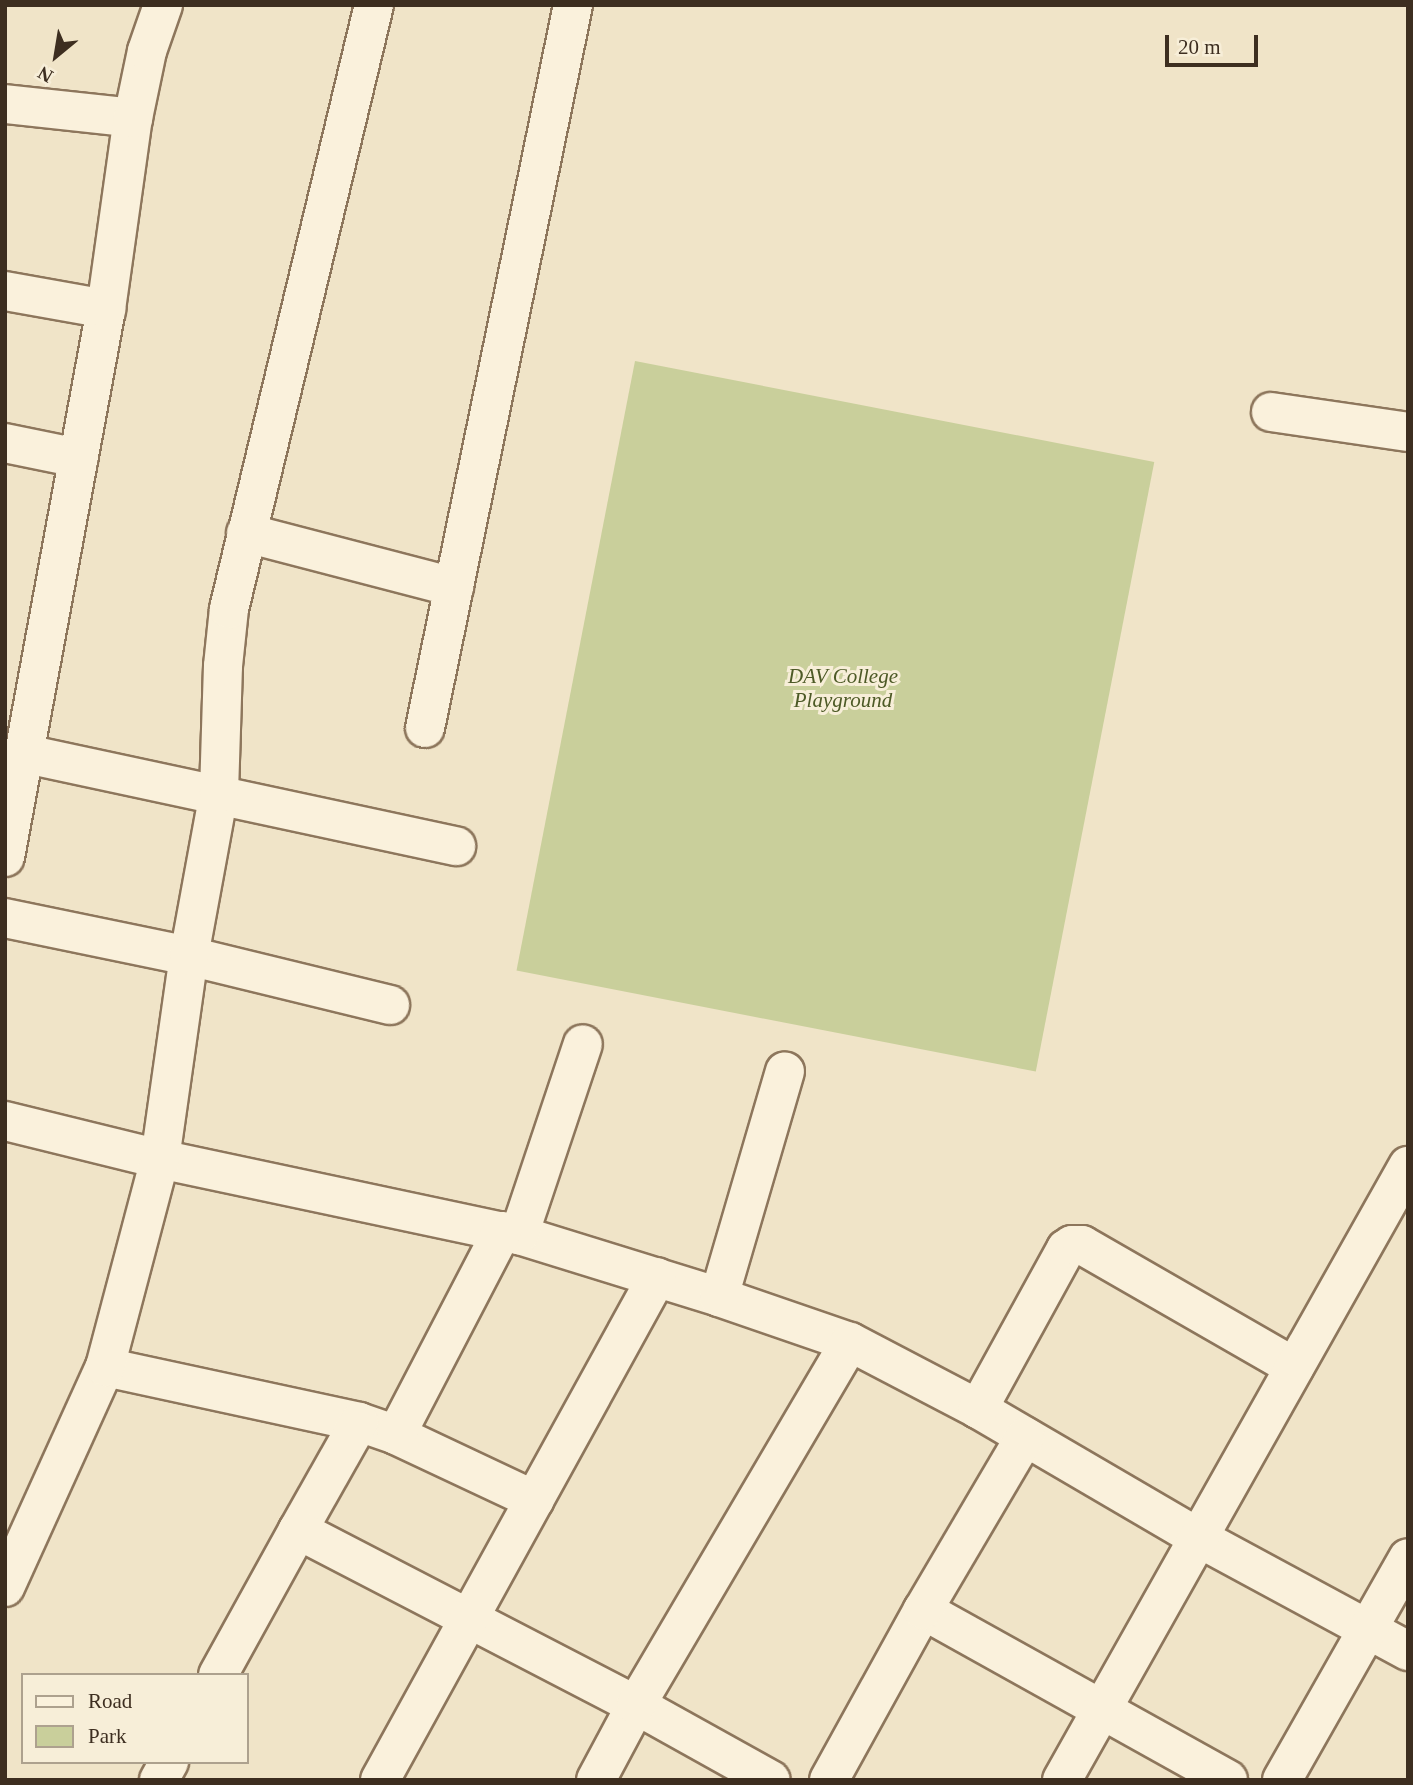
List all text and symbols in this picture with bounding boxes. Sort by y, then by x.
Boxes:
north arrow [21,21,91,91]
scale bar [1168,21,1261,65]
text: 20 m [1178,35,1221,59]
text: N [34,62,56,87]
park label: DAV College Playground [788,663,898,713]
legend [21,1673,248,1764]
text: Road [88,1689,132,1713]
text: Park [88,1724,127,1748]

